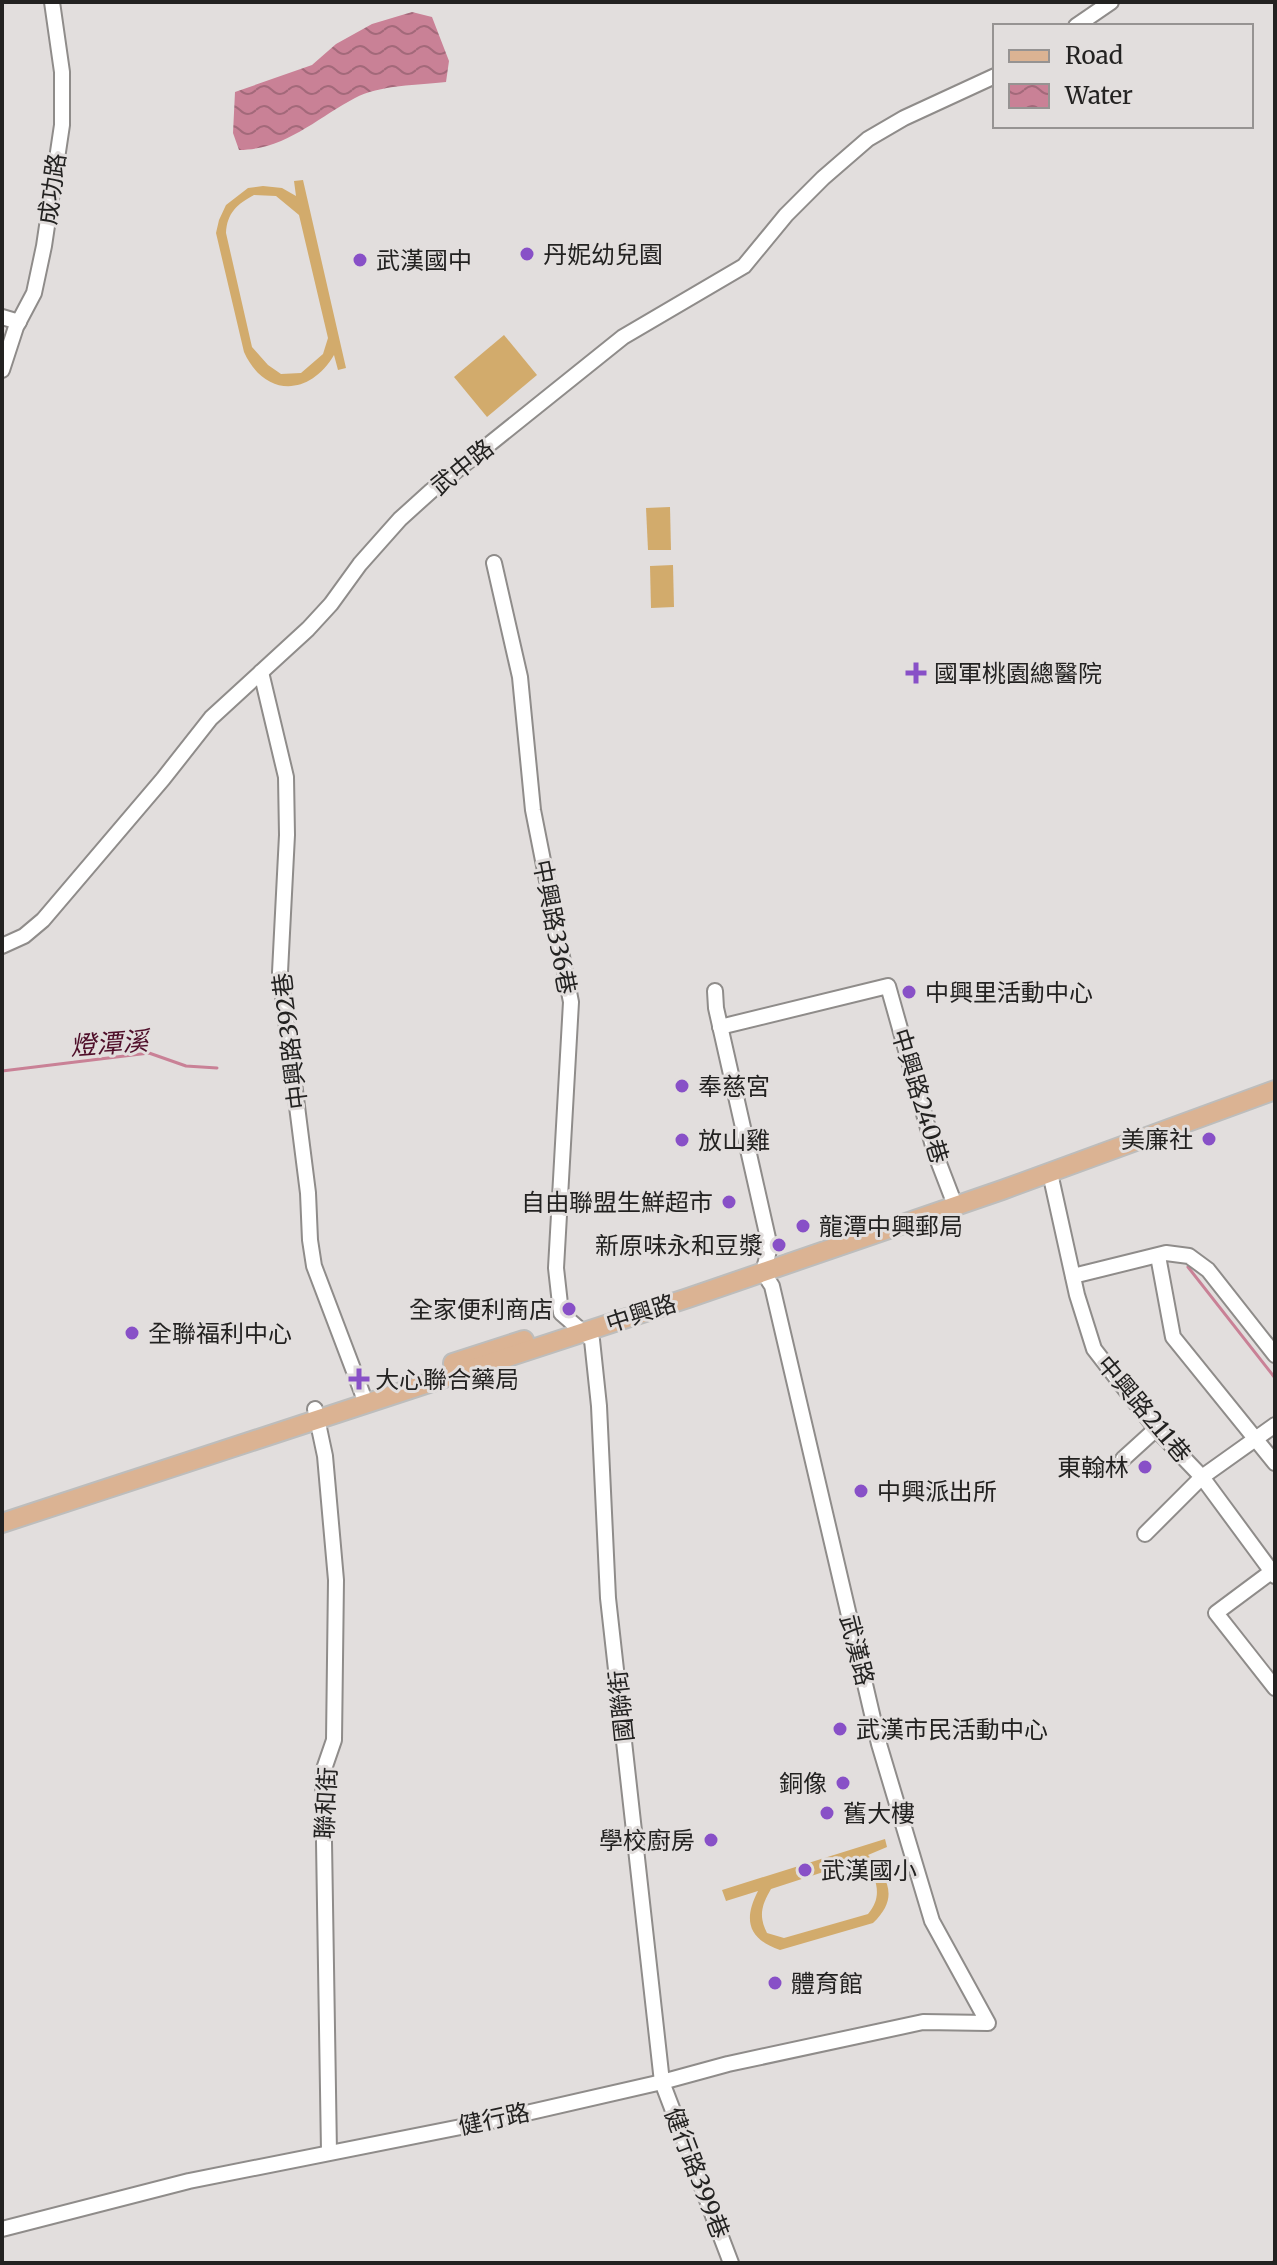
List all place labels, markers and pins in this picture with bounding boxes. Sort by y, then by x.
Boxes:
place label: 丹妮幼兒園 [543,239,663,270]
place label: 武漢國中 [376,245,472,276]
marker: 丹妮幼兒園 [518,245,536,263]
marker: 武漢國中 [351,251,369,269]
place label: 國軍桃園總醫院 [934,658,1102,689]
marker: 國軍桃園總醫院 [905,662,927,684]
place label: 中興里活動中心 [925,977,1093,1008]
marker: 中興里活動中心 [900,983,918,1001]
place label: 奉慈宮 [698,1071,770,1102]
marker: 奉慈宮 [673,1077,691,1095]
place label: 美廉社 [1121,1124,1193,1155]
place label: 放山雞 [698,1125,770,1156]
marker: 美廉社 [1200,1130,1218,1148]
marker: 放山雞 [673,1131,691,1149]
place label: 自由聯盟生鮮超市 [521,1187,713,1218]
marker: 自由聯盟生鮮超市 [720,1193,738,1211]
place label: 龍潭中興郵局 [819,1211,963,1242]
marker: 龍潭中興郵局 [794,1217,812,1235]
place label: 新原味永和豆漿 [595,1230,763,1261]
marker: 新原味永和豆漿 [770,1236,788,1254]
place label: 全家便利商店 [409,1294,553,1325]
marker: 全家便利商店 [560,1300,578,1318]
place label: 全聯福利中心 [148,1318,292,1349]
marker: 全聯福利中心 [123,1324,141,1342]
place label: 大心聯合藥局 [375,1364,519,1395]
marker: 大心聯合藥局 [350,1370,368,1388]
place label: 東翰林 [1057,1452,1129,1483]
marker: 東翰林 [1136,1458,1154,1476]
place label: 中興派出所 [877,1476,997,1507]
marker: 中興派出所 [852,1482,870,1500]
place label: 武漢市民活動中心 [856,1714,1048,1745]
marker: 武漢市民活動中心 [831,1720,849,1738]
place label: 銅像 [779,1768,827,1799]
marker: 銅像 [834,1774,852,1792]
place label: 舊大樓 [843,1798,915,1829]
marker: 舊大樓 [818,1804,836,1822]
place label: 學校廚房 [599,1825,695,1856]
marker: 學校廚房 [702,1831,720,1849]
place label: 武漢國小 [821,1855,917,1886]
marker: 武漢國小 [796,1861,814,1879]
place label: 體育館 [791,1968,863,1999]
marker: 體育館 [766,1974,784,1992]

